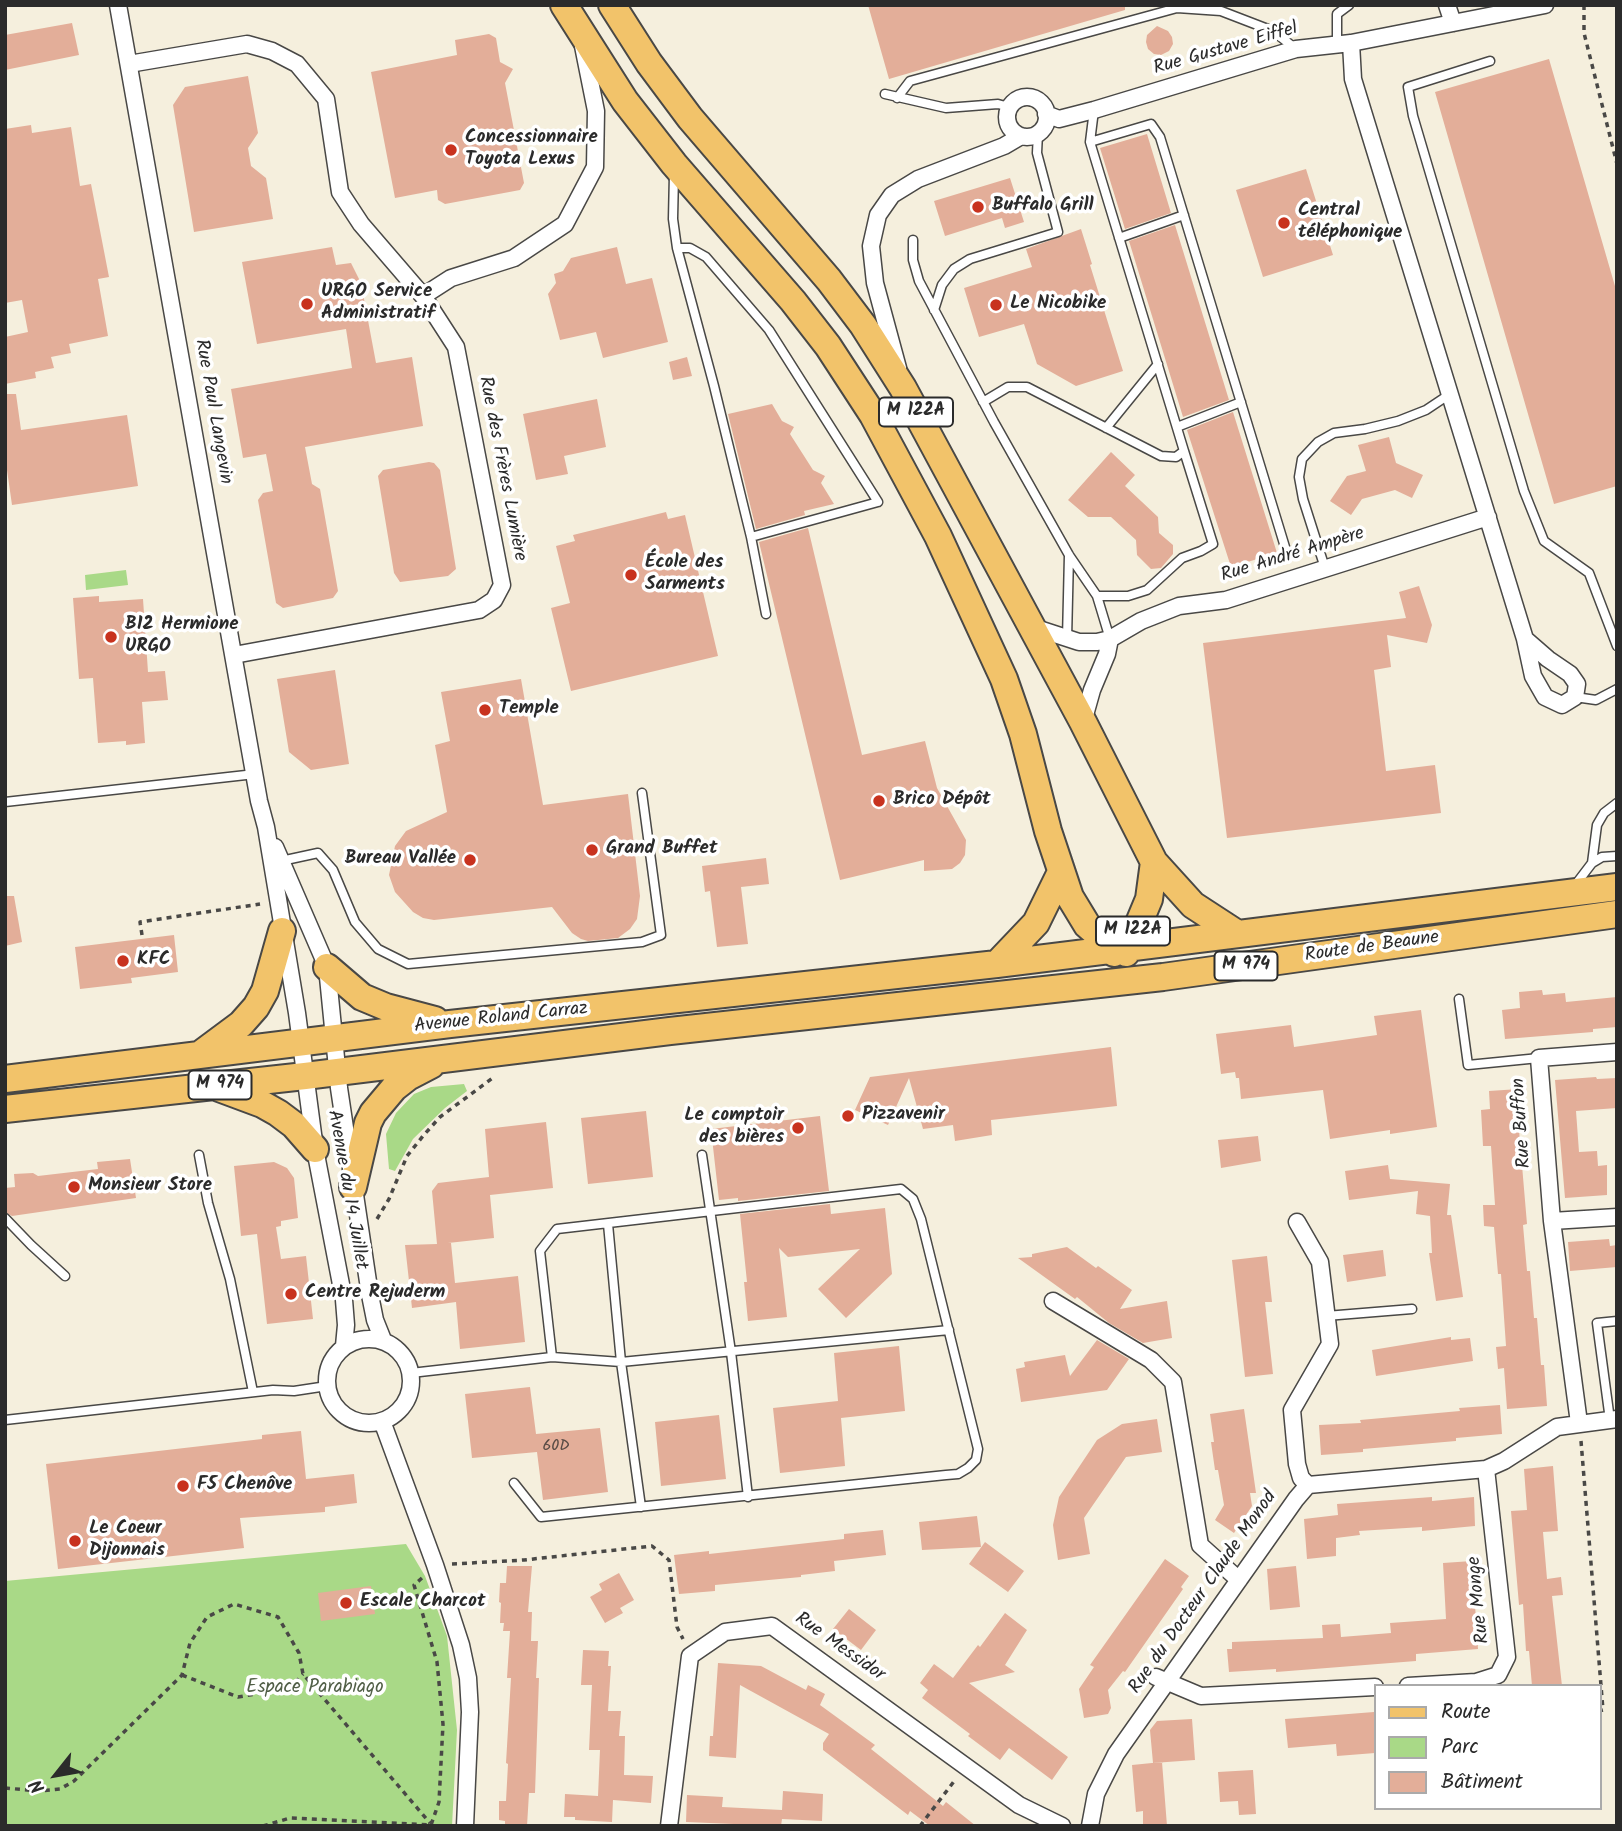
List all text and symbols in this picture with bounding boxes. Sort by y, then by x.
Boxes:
street label: Rue Gustave Eiffel [1151,19,1301,81]
place label: Concessionnaire Toyota Lexus [465,128,598,172]
marker: Concessionnaire Toyota Lexus [443,142,459,158]
place label: Buffalo Grill [992,196,1094,218]
marker: Buffalo Grill [970,199,986,215]
place label: Central téléphonique [1298,201,1402,245]
marker: Central téléphonique [1276,215,1292,231]
place label: URGO Service Administratif [321,282,435,326]
place label: Le Nicobike [1010,294,1106,316]
marker: URGO Service Administratif [299,296,315,312]
marker: Le Nicobike [988,297,1004,313]
street label: Rue Paul Langevin [188,338,236,486]
street label: Rue des Frères Lumière [472,375,530,563]
road number: M 122A [879,398,953,426]
street label: Rue André Ampère [1219,523,1367,589]
place label: École des Sarments [645,553,725,597]
marker: École des Sarments [623,567,639,583]
place label: B12 Hermione URGO [125,615,238,659]
marker: B12 Hermione URGO [103,629,119,645]
place label: Temple [499,699,559,721]
marker: Temple [477,702,493,718]
place label: Brico Dépôt [893,790,991,812]
marker: Brico Dépôt [871,793,887,809]
place label: Grand Buffet [606,839,717,861]
marker: Grand Buffet [584,842,600,858]
place label: Bureau Vallée [345,849,456,871]
marker: Bureau Vallée [462,852,478,868]
road number: M 122A [1096,916,1170,946]
street label: Route de Beaune [1303,927,1441,969]
place label: KFC [137,950,170,972]
road number: M 974 [1214,951,1278,981]
marker: KFC [115,953,131,969]
street label: Avenue Roland Carraz [413,999,589,1039]
road number: M 974 [188,1070,252,1100]
street label: Rue Buffon [1508,1077,1538,1169]
place label: Pizzavenir [862,1105,945,1127]
place label: Le comptoir des bières [684,1106,784,1150]
street label: Avenue du 14 Juillet [321,1108,371,1272]
marker: Pizzavenir [840,1108,856,1124]
marker: Le comptoir des bières [790,1120,806,1136]
place label: Monsieur Store [88,1176,212,1198]
marker: Monsieur Store [66,1179,82,1195]
place label: Centre Rejuderm [305,1283,445,1305]
marker: Centre Rejuderm [283,1286,299,1302]
house number: 60D [542,1437,570,1457]
place label: F5 Chenôve [197,1475,292,1497]
marker: F5 Chenôve [175,1478,191,1494]
street label: Rue du Docteur Claude Monod [1125,1487,1283,1699]
place label: Le Coeur Dijonnais [89,1519,165,1563]
marker: Le Coeur Dijonnais [67,1533,83,1549]
street label: Rue Monge [1464,1555,1496,1645]
place label: Escale Charcot [360,1592,485,1614]
marker: Escale Charcot [338,1595,354,1611]
street label: Rue Messidor [789,1609,889,1687]
park label: Espace Parabiago [246,1678,384,1700]
legend [1374,1684,1601,1810]
text: Route [1441,1696,1490,1729]
text: Parc [1441,1731,1479,1764]
north arrow [21,1740,91,1810]
text: Bâtiment [1441,1766,1523,1799]
text: N [22,1773,54,1799]

